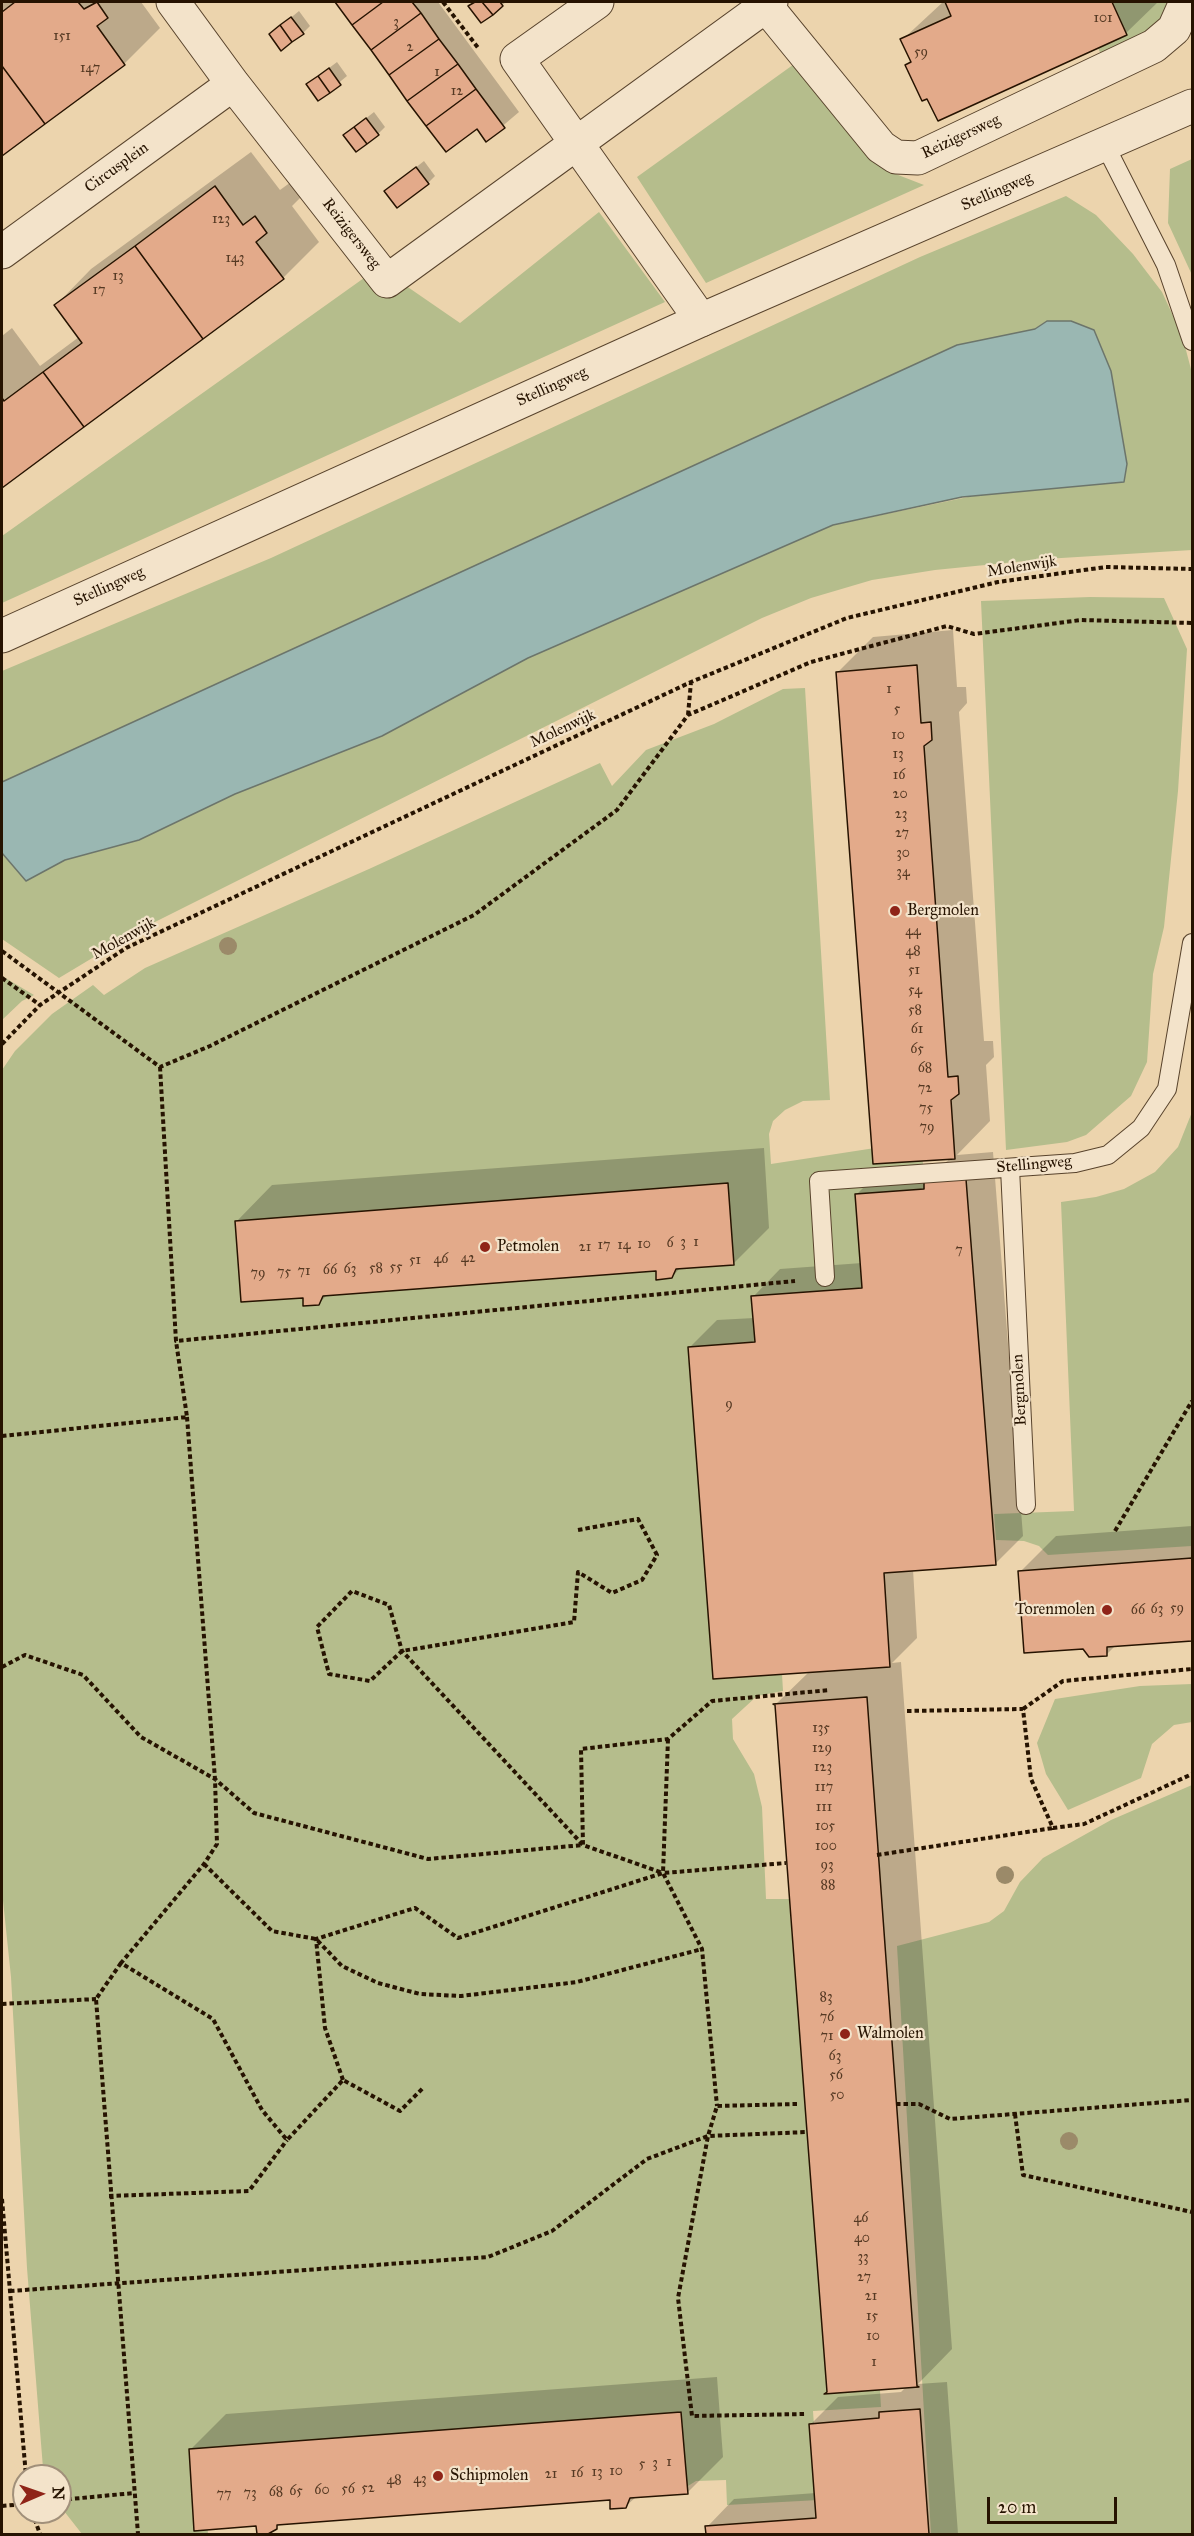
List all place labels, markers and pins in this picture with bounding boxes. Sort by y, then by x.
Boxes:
place label: Bergmolen [907,901,979,921]
marker: Bergmolen [888,904,902,918]
place label: Petmolen [497,1237,559,1257]
marker: Petmolen [478,1240,492,1254]
place label: Torenmolen [1015,1600,1095,1620]
marker: Torenmolen [1100,1603,1114,1617]
place label: Walmolen [857,2024,924,2044]
marker: Walmolen [838,2027,852,2041]
place label: Schipmolen [450,2466,528,2486]
marker: Schipmolen [431,2469,445,2483]

